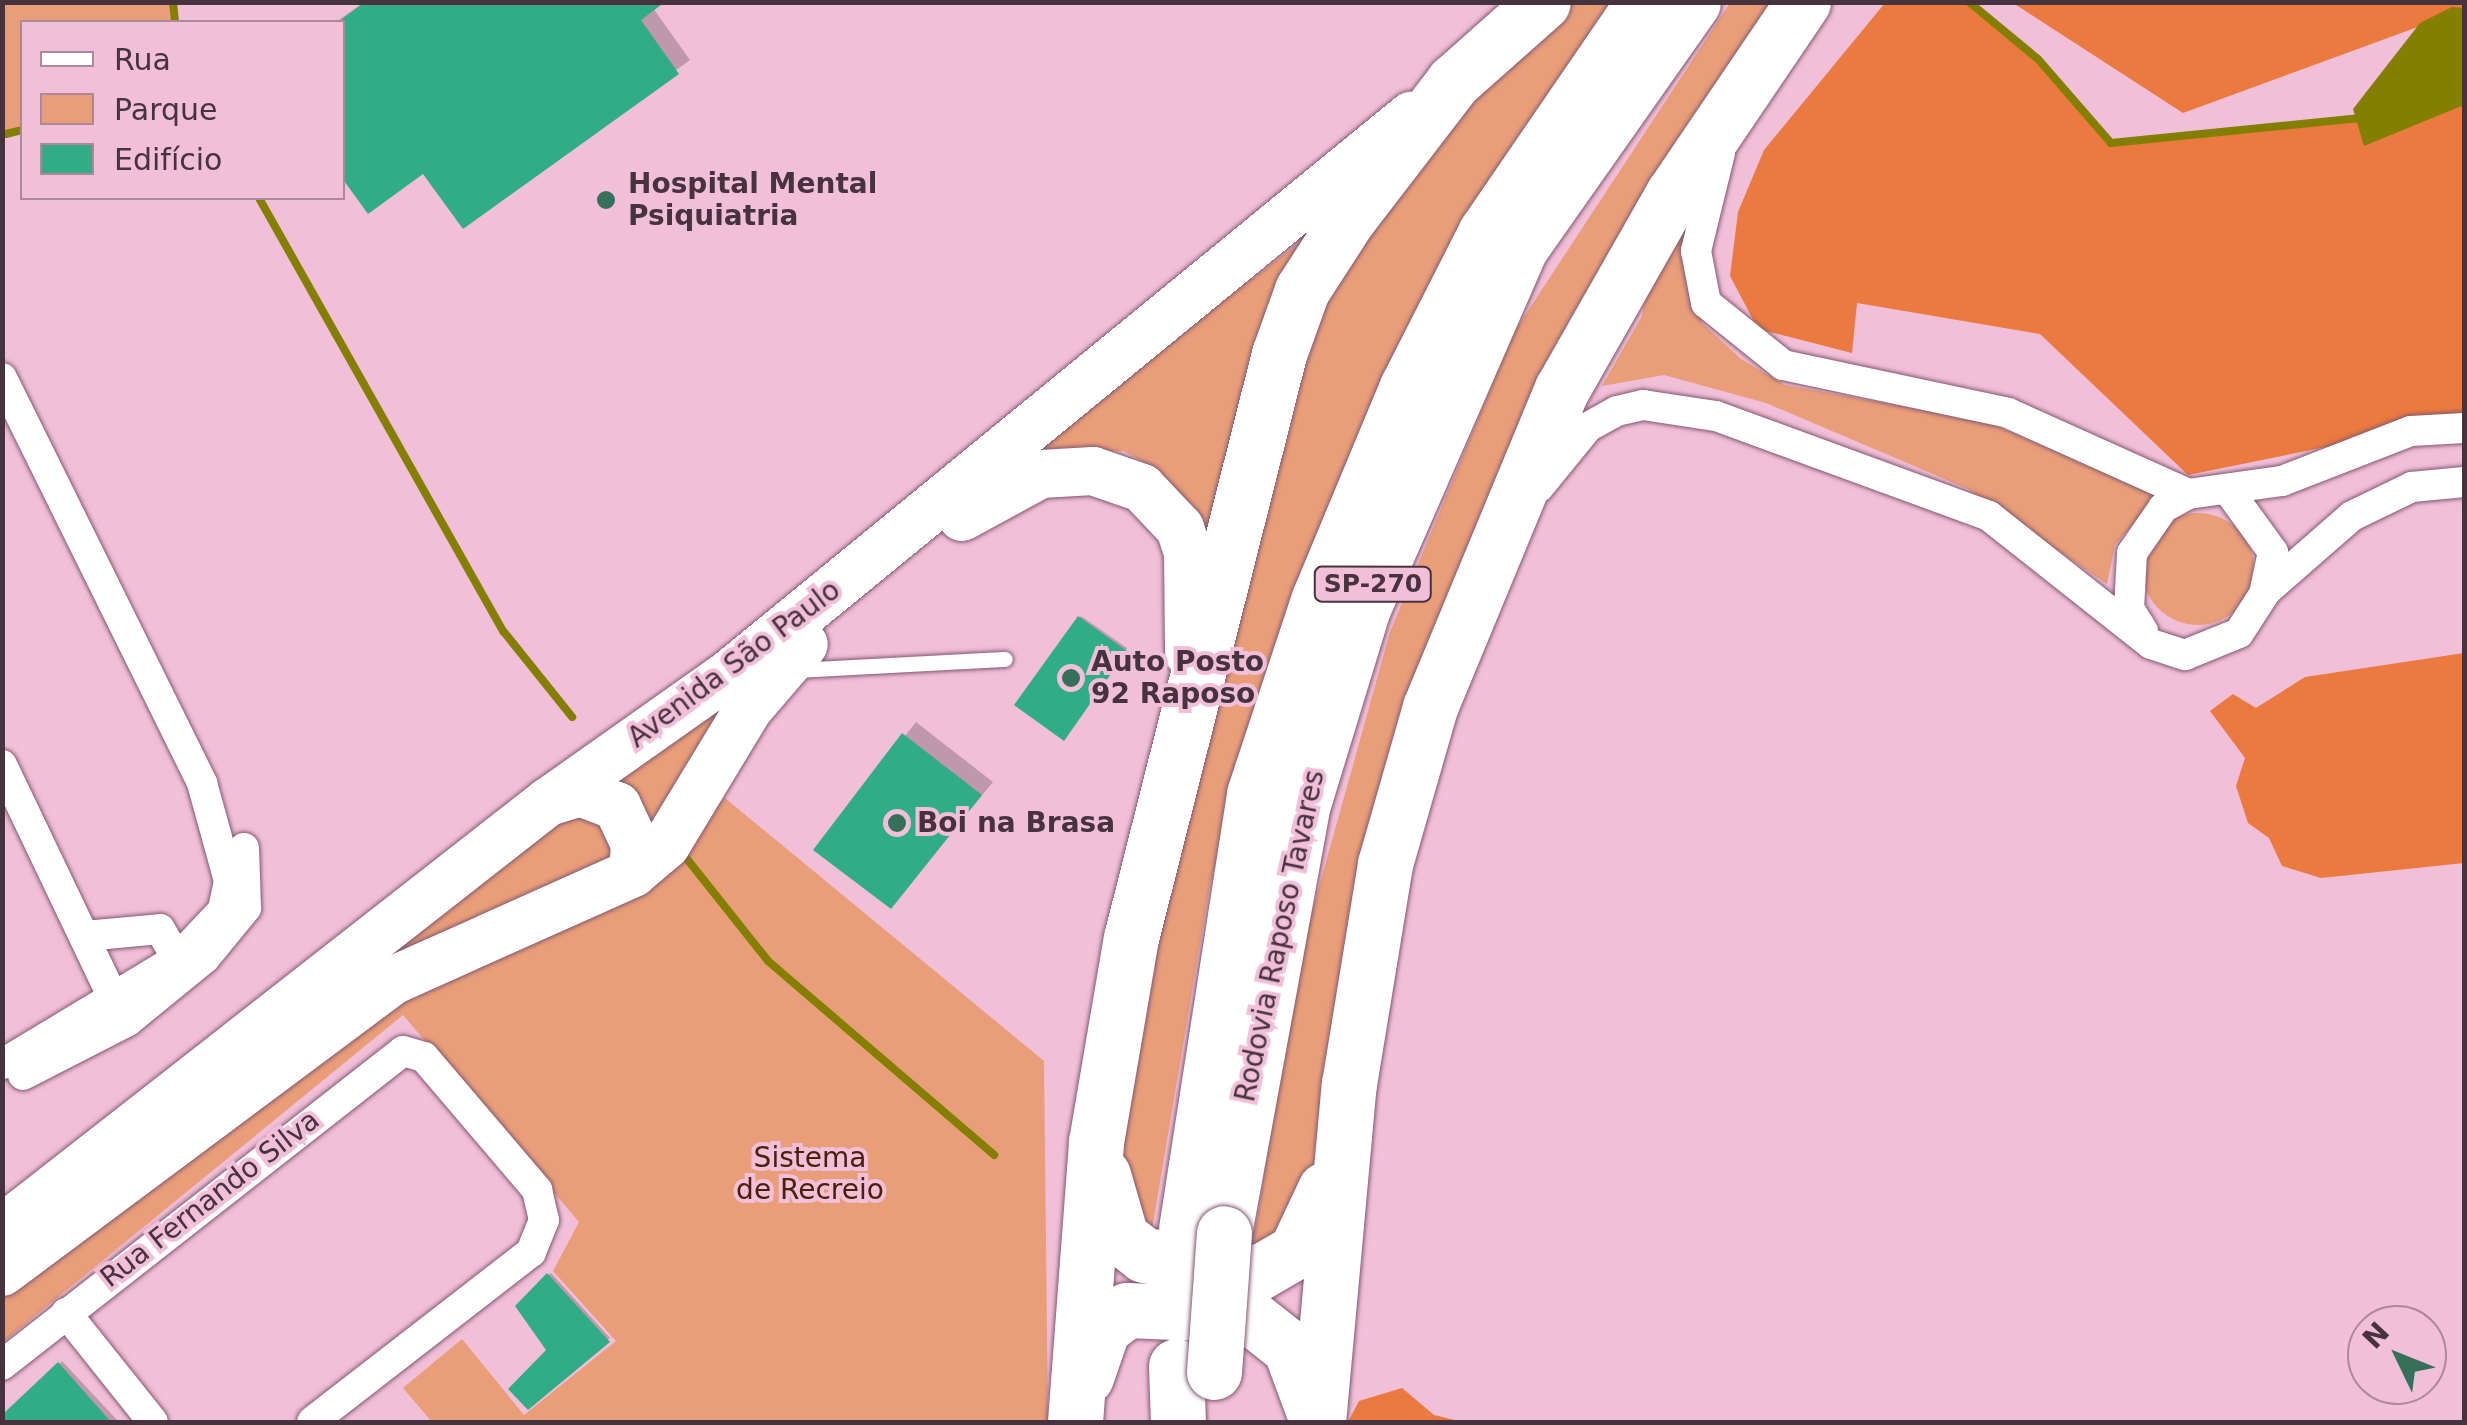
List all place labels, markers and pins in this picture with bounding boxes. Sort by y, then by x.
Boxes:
place label: Hospital Mental Psiquiatria [628,167,877,233]
marker: Hospital Mental Psiquiatria [593,187,619,213]
place label: Auto Posto 92 Raposo [1091,645,1264,711]
marker: Auto Posto 92 Raposo [1060,667,1082,689]
place label: Boi na Brasa [917,806,1115,840]
marker: Boi na Brasa [886,812,908,834]

